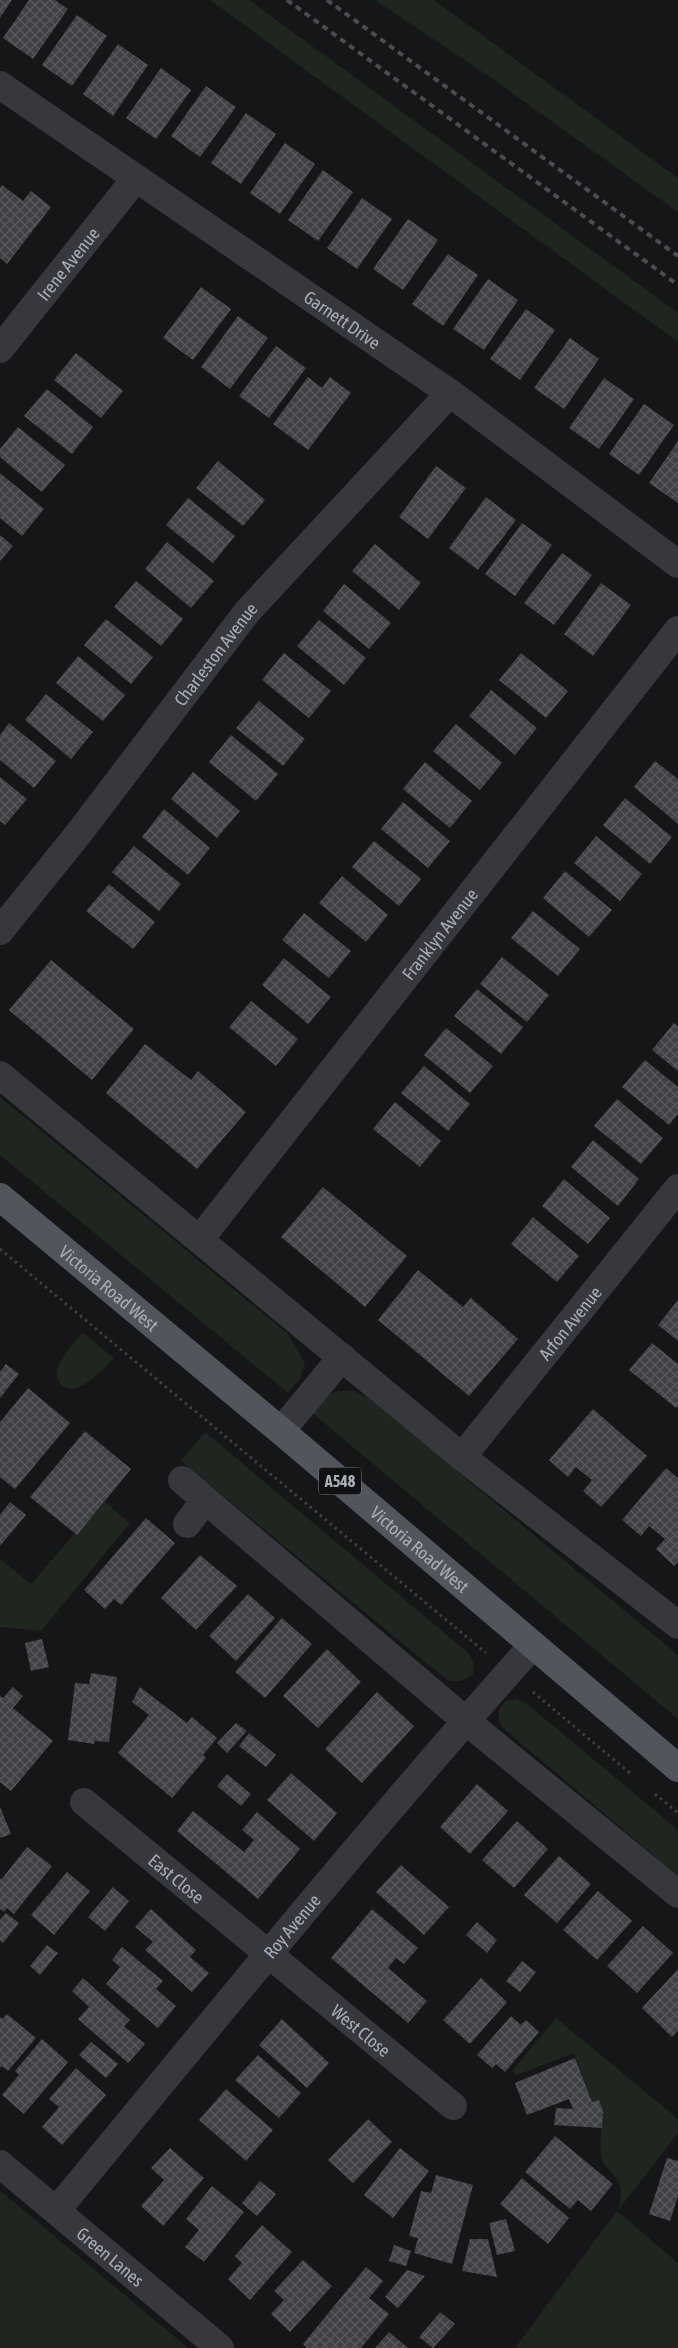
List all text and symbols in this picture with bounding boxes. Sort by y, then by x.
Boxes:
street label: Irene Avenue [32,223,103,304]
street label: Garnett Drive [300,286,385,353]
street label: Charleston Avenue [169,598,261,710]
street label: Franklyn Avenue [397,884,482,984]
street label: Victoria Road West [55,1241,163,1335]
street label: Arfon Avenue [534,1282,606,1364]
road number: A548 [319,1468,361,1494]
street label: Victoria Road West [366,1501,474,1597]
street label: East Close [145,1849,209,1907]
street label: Roy Avenue [259,1890,325,1962]
street label: West Close [327,2000,395,2061]
street label: Green Lanes [73,2222,148,2290]

